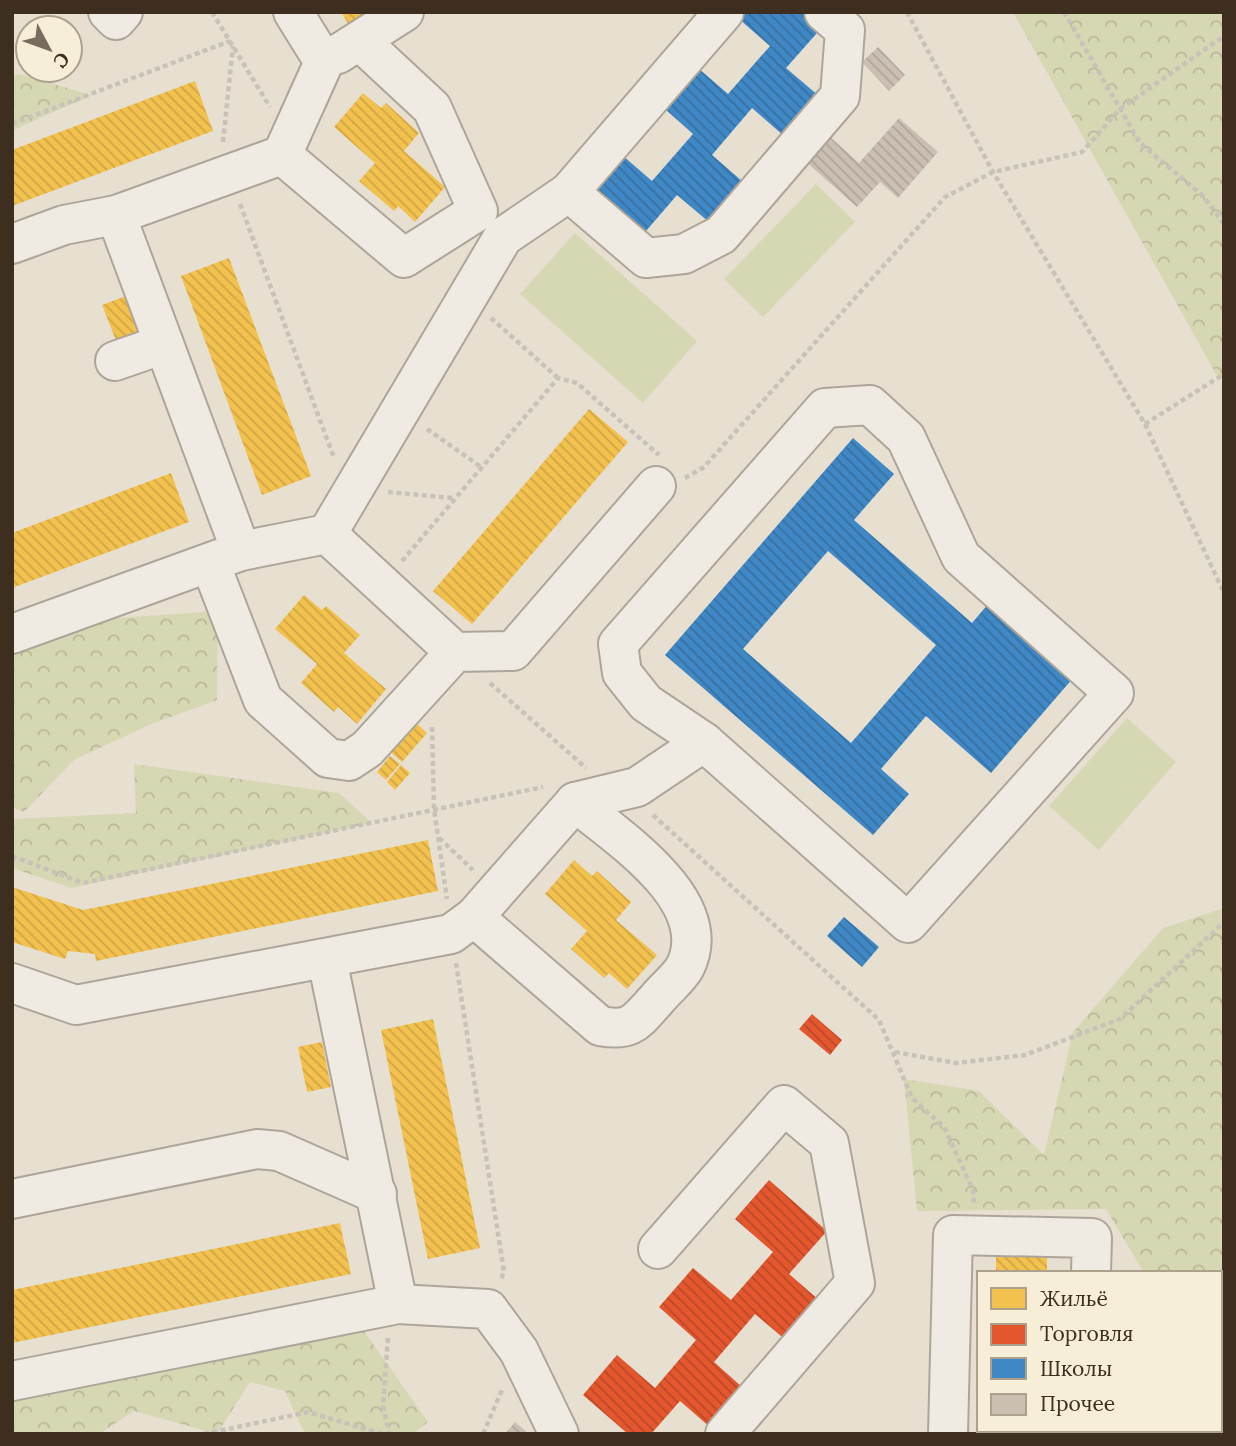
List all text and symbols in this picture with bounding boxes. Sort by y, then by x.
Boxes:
north arrow [14,14,84,84]
text: С [48,47,75,73]
legend [977,1271,1222,1432]
text: Жильё [1040,1285,1108,1312]
text: Торговля [1040,1320,1134,1347]
text: Школы [1040,1355,1112,1382]
text: Прочее [1040,1390,1115,1417]

